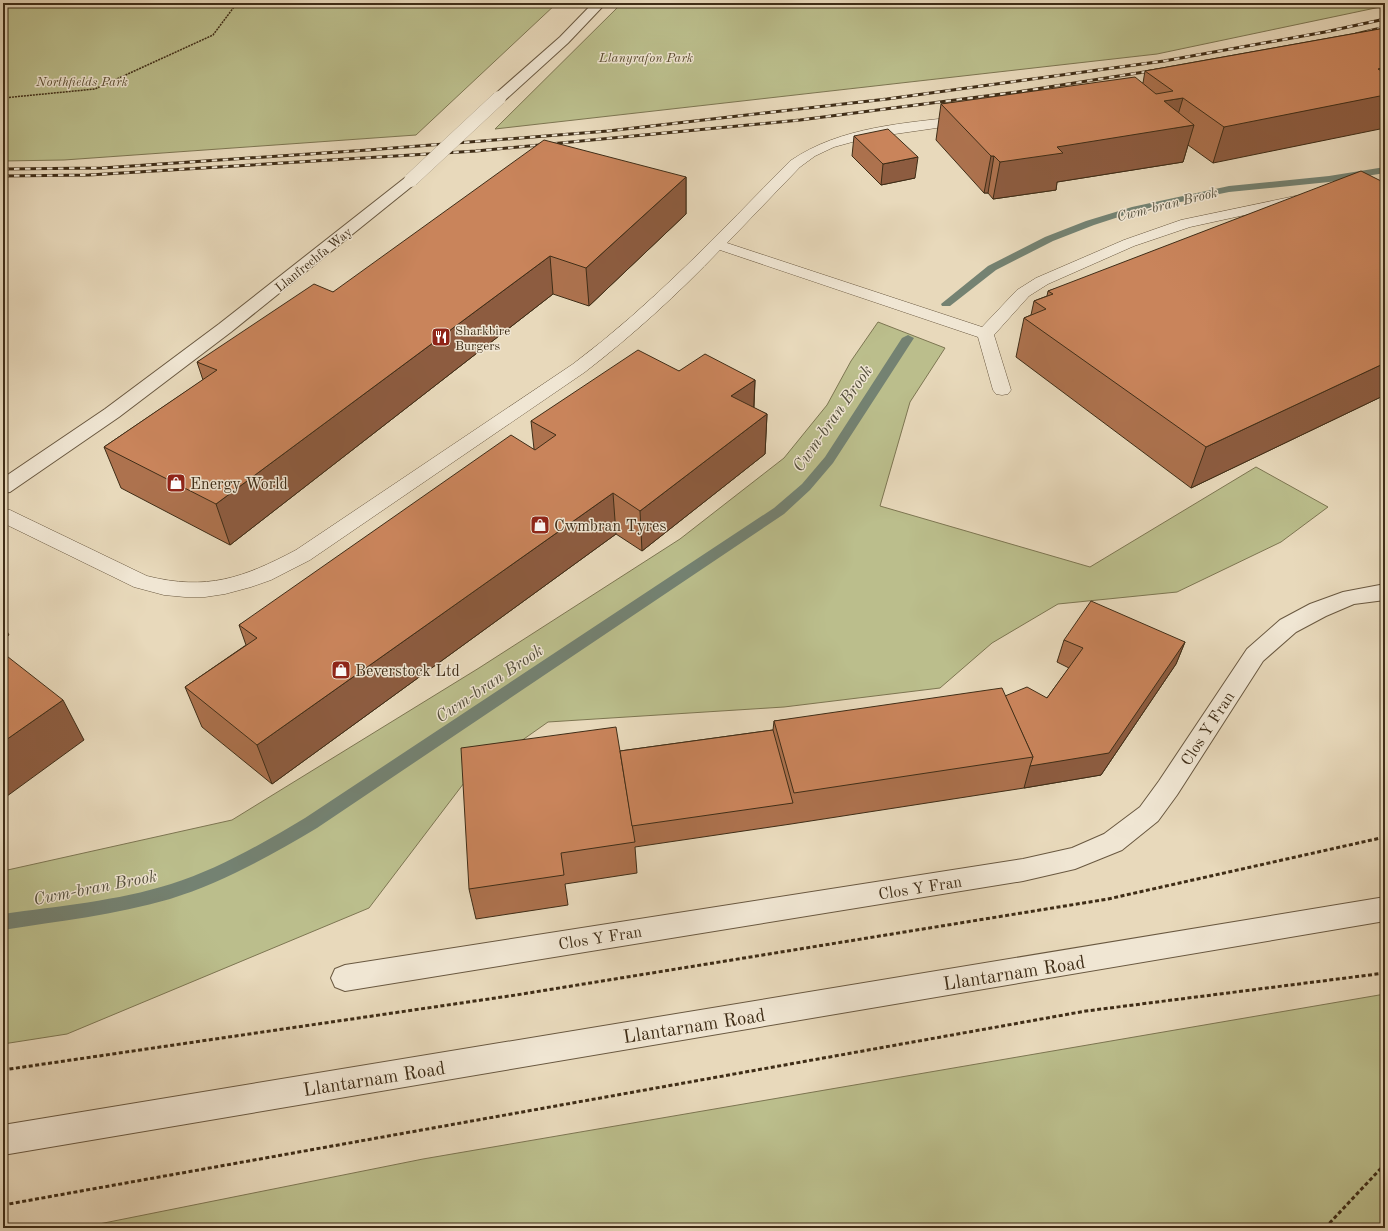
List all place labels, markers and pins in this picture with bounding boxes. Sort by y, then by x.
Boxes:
place label: Sharkbire Burgers [455,325,510,353]
restaurant icon: Sharkbire Burgers [430,326,452,348]
shop icon: Energy World [165,472,187,494]
place label: Energy World [190,477,288,493]
shop icon: Cwmbran Tyres [529,514,551,536]
place label: Cwmbran Tyres [554,519,666,535]
shop icon: Beverstock Ltd [330,659,352,681]
place label: Beverstock Ltd [355,664,460,680]

